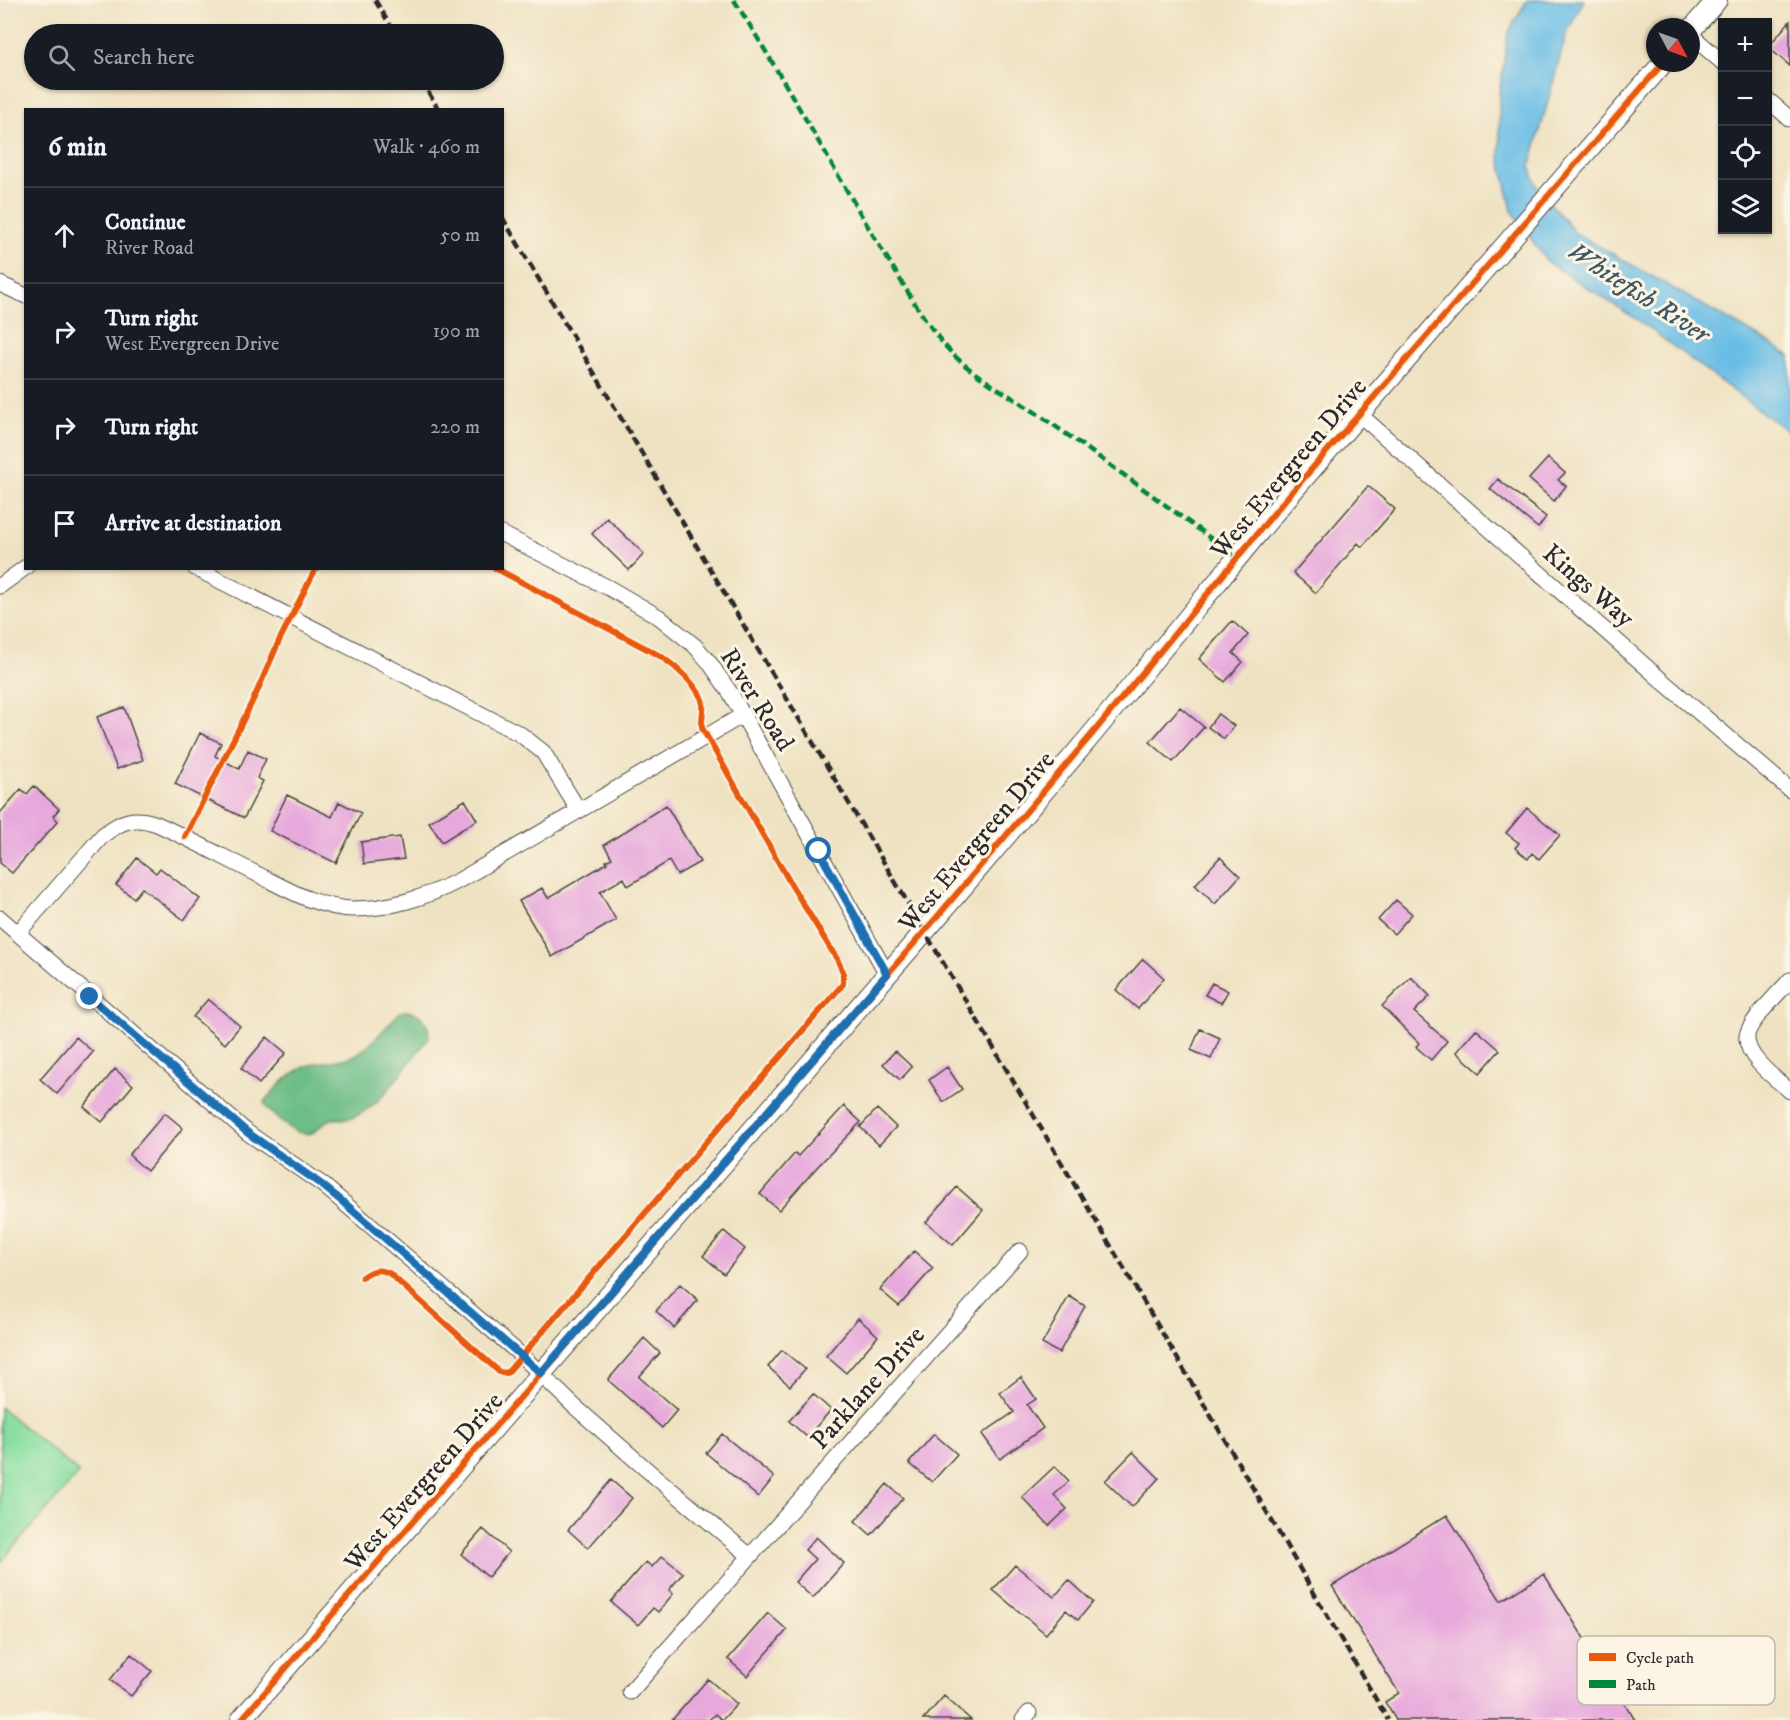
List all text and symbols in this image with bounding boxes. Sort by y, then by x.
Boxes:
north arrow [1646,18,1700,72]
map controls [1718,18,1772,234]
button: + [1718,18,1772,72]
search box [24,24,504,90]
icon: search [45,41,78,74]
text: Search here [93,44,195,71]
button: − [1718,72,1772,126]
button: locate [1718,126,1772,180]
text: 6 min [48,131,107,164]
text: Walk · 460 m [373,135,480,160]
button: layers [1718,180,1772,234]
text: Continue [105,209,186,236]
icon: ahead [48,219,81,252]
text: 50 m [440,223,480,248]
water label: Whitefish River [1561,234,1718,353]
text: River Road [105,236,194,261]
text: Turn right [105,305,198,332]
icon: right [48,315,81,348]
text: 190 m [433,319,480,344]
text: West Evergreen Drive [105,332,279,357]
street label: West Evergreen Drive [1203,372,1375,567]
icon: right [48,411,81,444]
text: Turn right [105,414,198,441]
text: 220 m [430,415,480,440]
icon: arrive [48,507,81,540]
text: Arrive at destination [105,510,282,537]
street label: Kings Way [1535,537,1641,635]
street label: River Road [712,642,801,757]
street label: West Evergreen Drive [891,745,1063,940]
route start [805,837,831,863]
route end [76,983,102,1009]
street label: Parklane Drive [804,1319,932,1457]
street label: West Evergreen Drive [337,1386,511,1579]
legend [1577,1636,1775,1705]
text: Cycle path [1626,1648,1695,1668]
text: Path [1626,1675,1656,1695]

